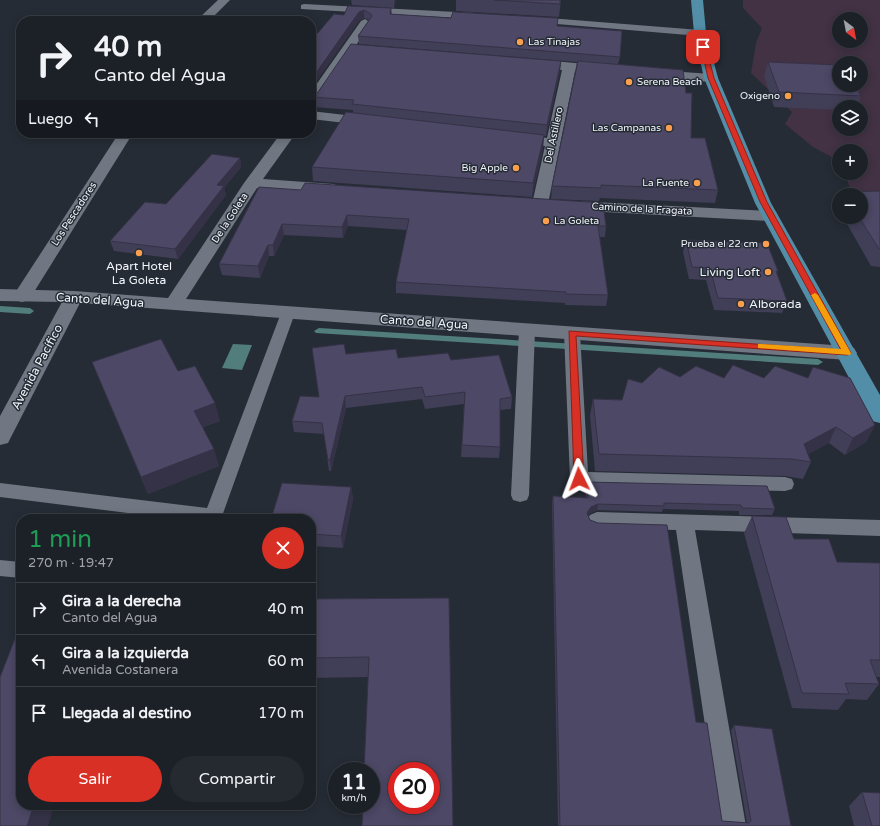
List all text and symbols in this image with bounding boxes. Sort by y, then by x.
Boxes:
north arrow [832,12,868,48]
map controls [832,12,868,224]
text: 40 m [94,30,162,64]
pin [686,30,720,64]
icon: right [28,32,80,84]
place label: Las Tinajas [528,36,580,48]
icon: arrive [692,36,714,58]
marker: Las Tinajas [515,37,525,47]
button: sound [832,56,868,92]
text: Canto del Agua [94,64,226,86]
place label: Serena Beach [637,76,702,88]
marker: Serena Beach [624,77,634,87]
place label: Oxigeno [740,90,780,102]
marker: Oxigeno [783,91,793,101]
button: layers [832,100,868,136]
street label: Del Astillero [542,106,566,164]
icon: left [81,108,103,130]
text: Luego [28,110,73,128]
place label: Las Campanas [592,122,661,134]
marker: Las Campanas [664,123,674,133]
button: + [832,144,868,180]
place label: Big Apple [462,162,508,174]
marker: Big Apple [511,163,521,173]
place label: La Fuente [642,177,689,189]
marker: La Fuente [692,178,702,188]
street label: Los Pescadores [49,180,99,248]
button: − [832,188,868,224]
street label: De la Goleta [209,191,251,245]
street label: Camino de la Fragata [591,200,693,218]
place label: La Goleta [554,215,599,227]
marker: La Goleta [541,216,551,226]
place label: Prueba el 22 cm [681,238,758,250]
marker: Prueba el 22 cm [761,239,771,249]
marker: Apart Hotel La Goleta [134,248,144,258]
place label: Apart Hotel La Goleta [106,259,172,287]
place label: Living Loft [700,265,760,279]
marker: Living Loft [763,267,773,277]
street label: Canto del Agua [56,290,144,310]
place label: Alborada [749,297,801,311]
marker: Alborada [736,299,746,309]
street label: Canto del Agua [380,312,468,332]
street label: Avenida Pacífico [9,322,65,412]
position arrow [558,458,600,500]
text: 1 min [28,525,92,554]
button: close [262,527,304,569]
text: 270 m · 19:47 [28,555,114,571]
text: Gira a la derecha [62,592,181,610]
icon: right [28,598,50,620]
text: 40 m [267,600,304,618]
text: Canto del Agua [62,610,157,626]
text: Gira a la izquierda [62,644,189,662]
icon: left [28,650,50,672]
text: 60 m [267,652,304,670]
text: Avenida Costanera [62,662,178,678]
icon: arrive [28,702,50,724]
text: Llegada al destino [62,704,191,722]
text: 170 m [258,704,304,722]
button: Salir [28,756,162,802]
button: Compartir [170,756,304,802]
speed limit sign: 20 [388,762,440,814]
text: 11 [341,771,367,795]
text: km/h [341,792,367,804]

